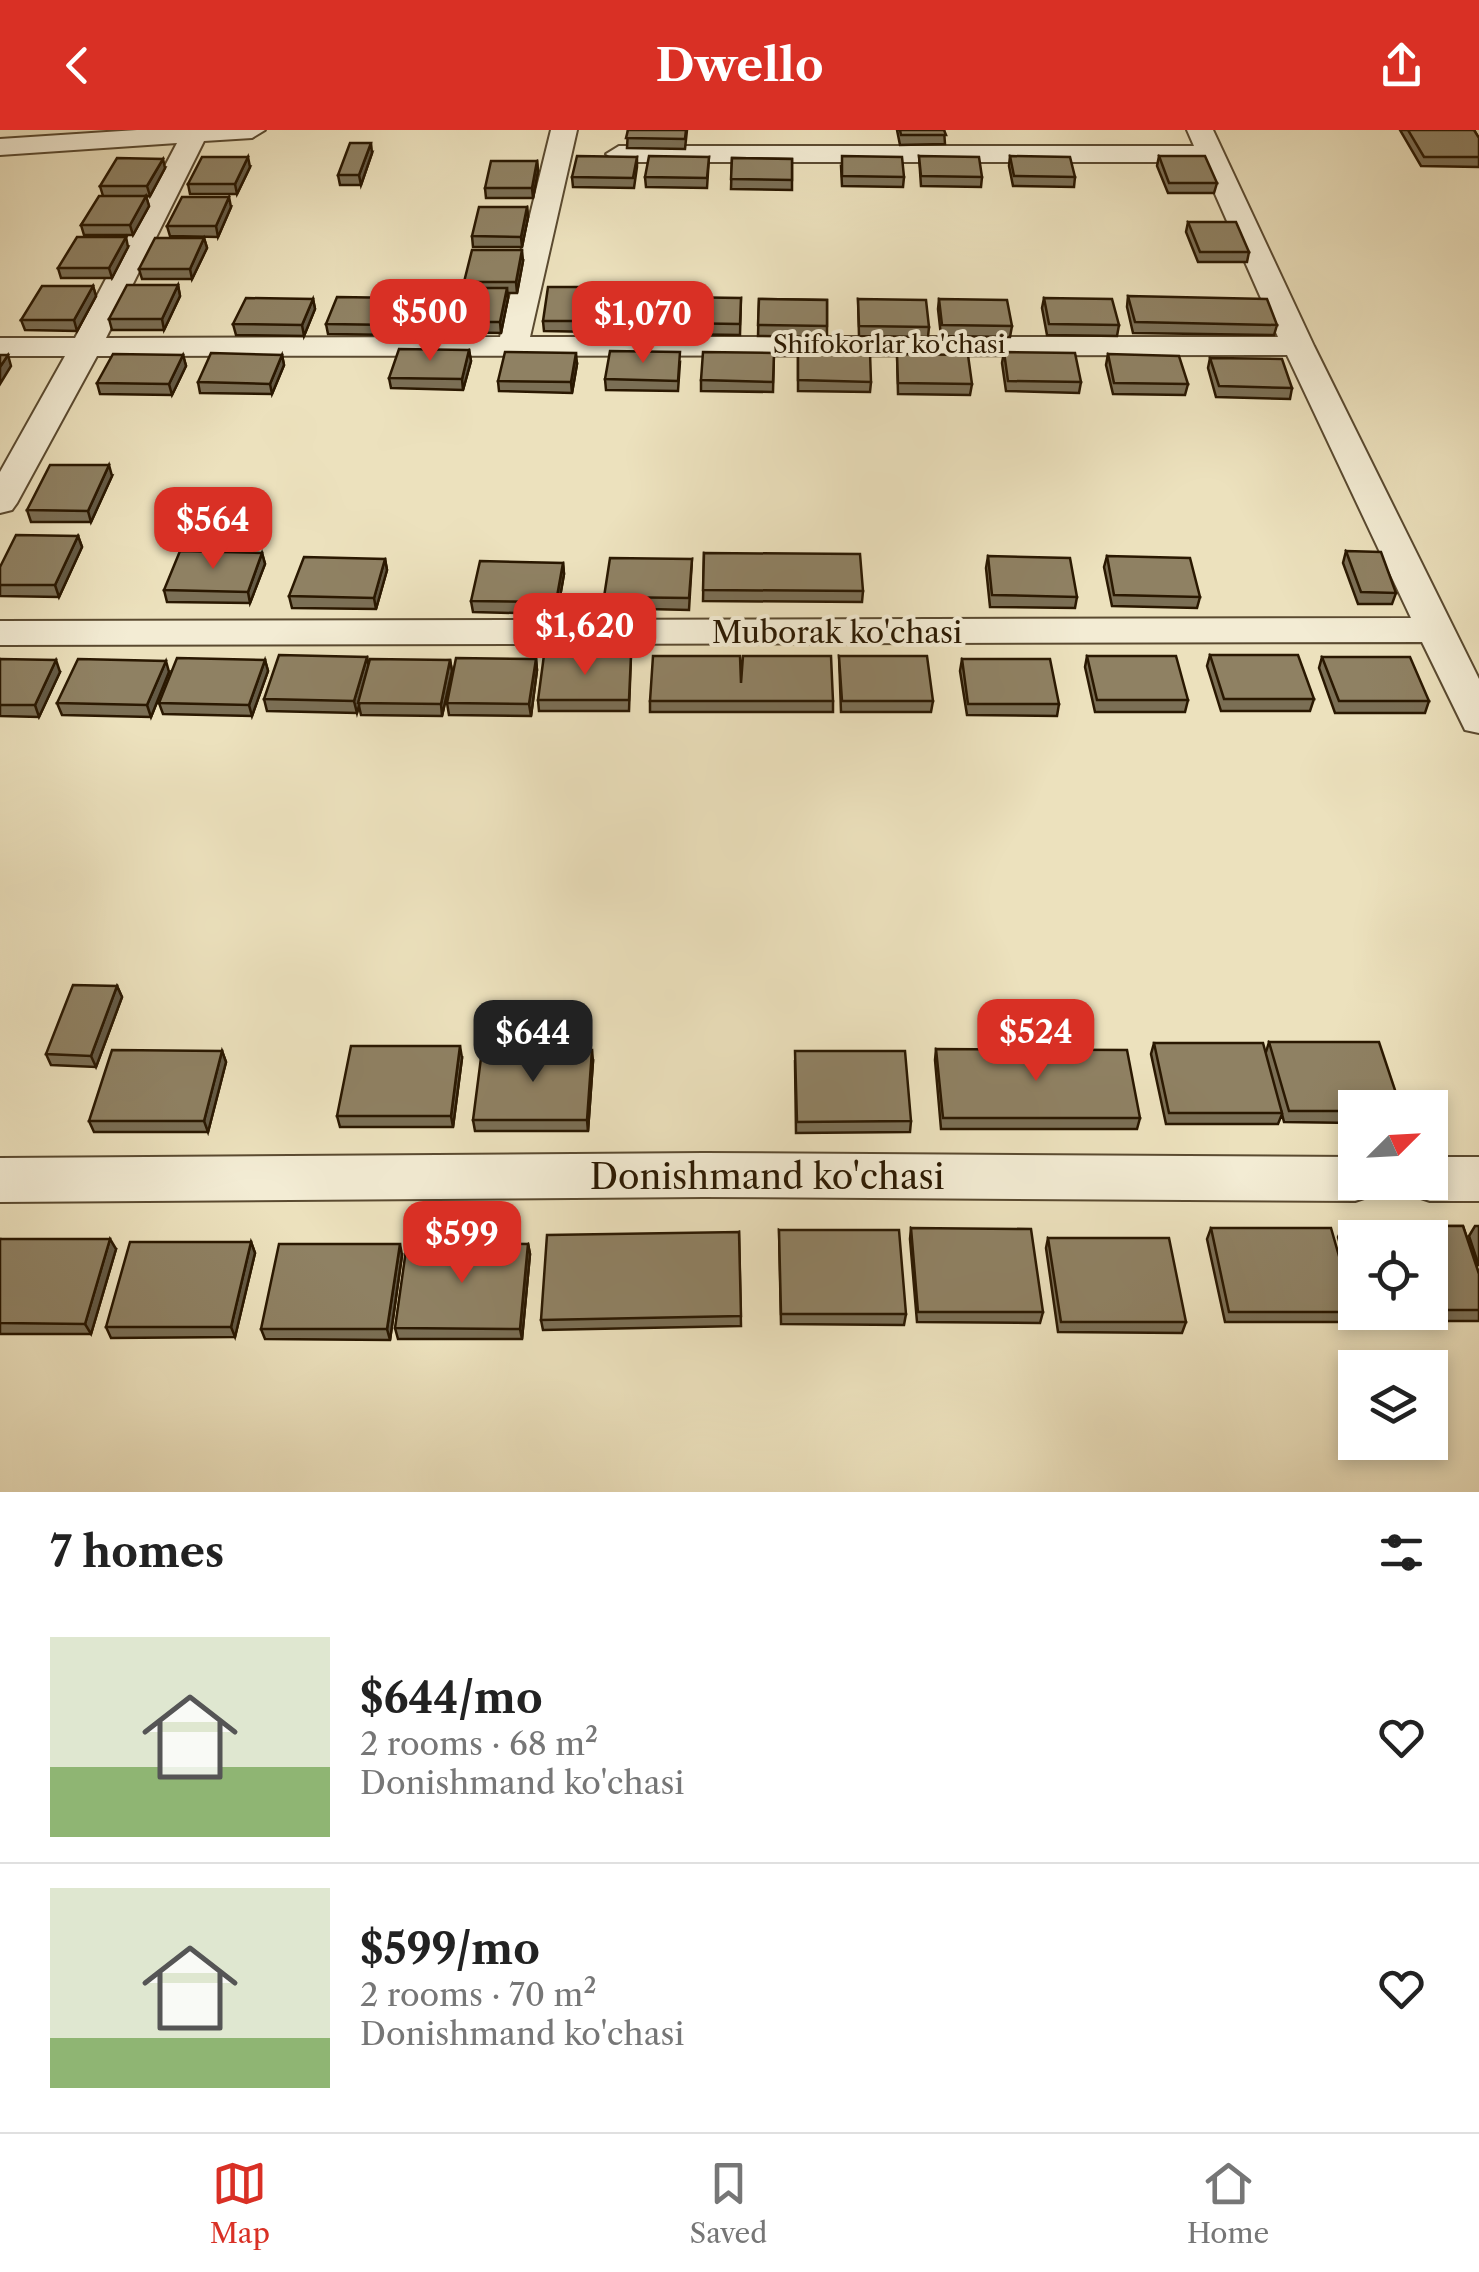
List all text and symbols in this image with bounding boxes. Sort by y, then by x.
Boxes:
text: Dwello [655,37,824,93]
icon: back [50,38,105,93]
icon: share [1374,38,1429,93]
pin: $500 [371,279,489,364]
pin: $1,070 [562,281,724,366]
text: $500 [392,292,468,331]
text: $1,070 [594,294,692,333]
street label: Shifokorlar ko'chasi [773,329,1006,360]
pin: $564 [154,487,272,572]
text: $564 [176,500,250,539]
pin: $1,620 [504,593,666,678]
text: $1,620 [535,606,635,645]
street label: Muborak ko'chasi [712,614,962,651]
pin: $524 [977,999,1095,1084]
pin: $644 [474,1000,592,1085]
text: $524 [999,1012,1073,1051]
text: $644 [496,1013,570,1052]
north arrow [1338,1090,1448,1200]
map controls [1338,1090,1448,1460]
street label: Donishmand ko'chasi [590,1155,944,1198]
pin: $599 [403,1201,521,1286]
text: $599 [425,1214,499,1253]
button: locate [1338,1220,1448,1330]
button: layers [1338,1350,1448,1460]
icon: filters [1374,1525,1429,1580]
text: 7 homes [50,1526,224,1578]
text: $644/mo [360,1672,543,1724]
icon: home [130,1677,250,1797]
icon: heart [1374,1710,1429,1765]
text: 2 rooms · 68 m² [360,1724,598,1763]
text: Donishmand ko'chasi [360,1763,684,1802]
text: $599/mo [360,1923,540,1975]
icon: home [130,1928,250,2048]
icon: heart [1374,1961,1429,2016]
text: 2 rooms · 70 m² [360,1975,596,2014]
text: Donishmand ko'chasi [360,2014,684,2053]
tab: Map [210,2156,270,2250]
tab: Saved [690,2156,767,2250]
tab: Home [1187,2156,1269,2250]

